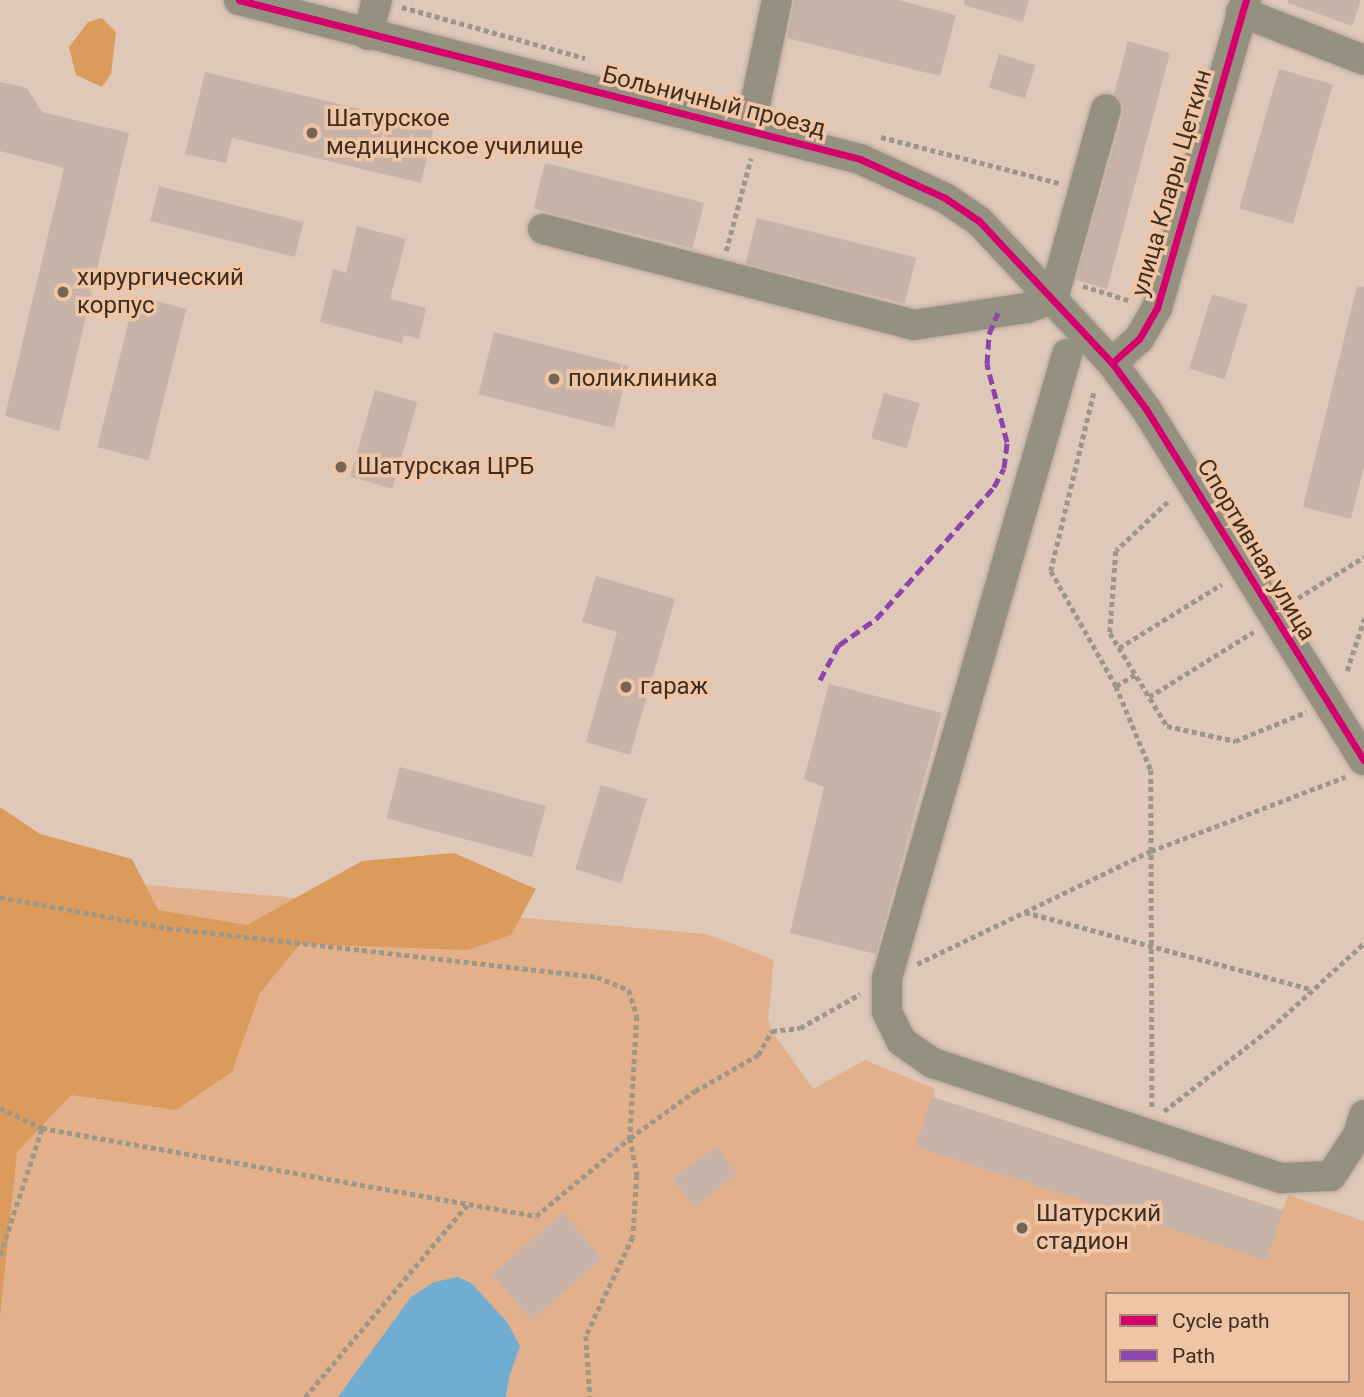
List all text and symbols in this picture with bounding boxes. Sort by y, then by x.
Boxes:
street label: Больничный проезд [599,60,829,144]
street label: улица Клары Цеткин [1126,66,1218,300]
place label: Шатурское медицинское училище [326,105,583,161]
marker: Шатурское медицинское училище [304,125,320,141]
place label: хирургический корпус [77,264,244,320]
marker: хирургический корпус [55,284,71,300]
place label: поликлиника [568,365,717,393]
marker: поликлиника [546,371,562,387]
place label: Шатурская ЦРБ [357,453,534,481]
street label: Спортивная улица [1190,454,1322,646]
marker: Шатурская ЦРБ [331,457,351,477]
place label: гараж [640,673,708,701]
marker: гараж [618,679,634,695]
place label: Шатурский стадион [1036,1200,1161,1256]
marker: Шатурский стадион [1014,1220,1030,1236]
legend [1105,1292,1350,1383]
text: Cycle path [1172,1309,1270,1333]
text: Path [1172,1344,1215,1368]

